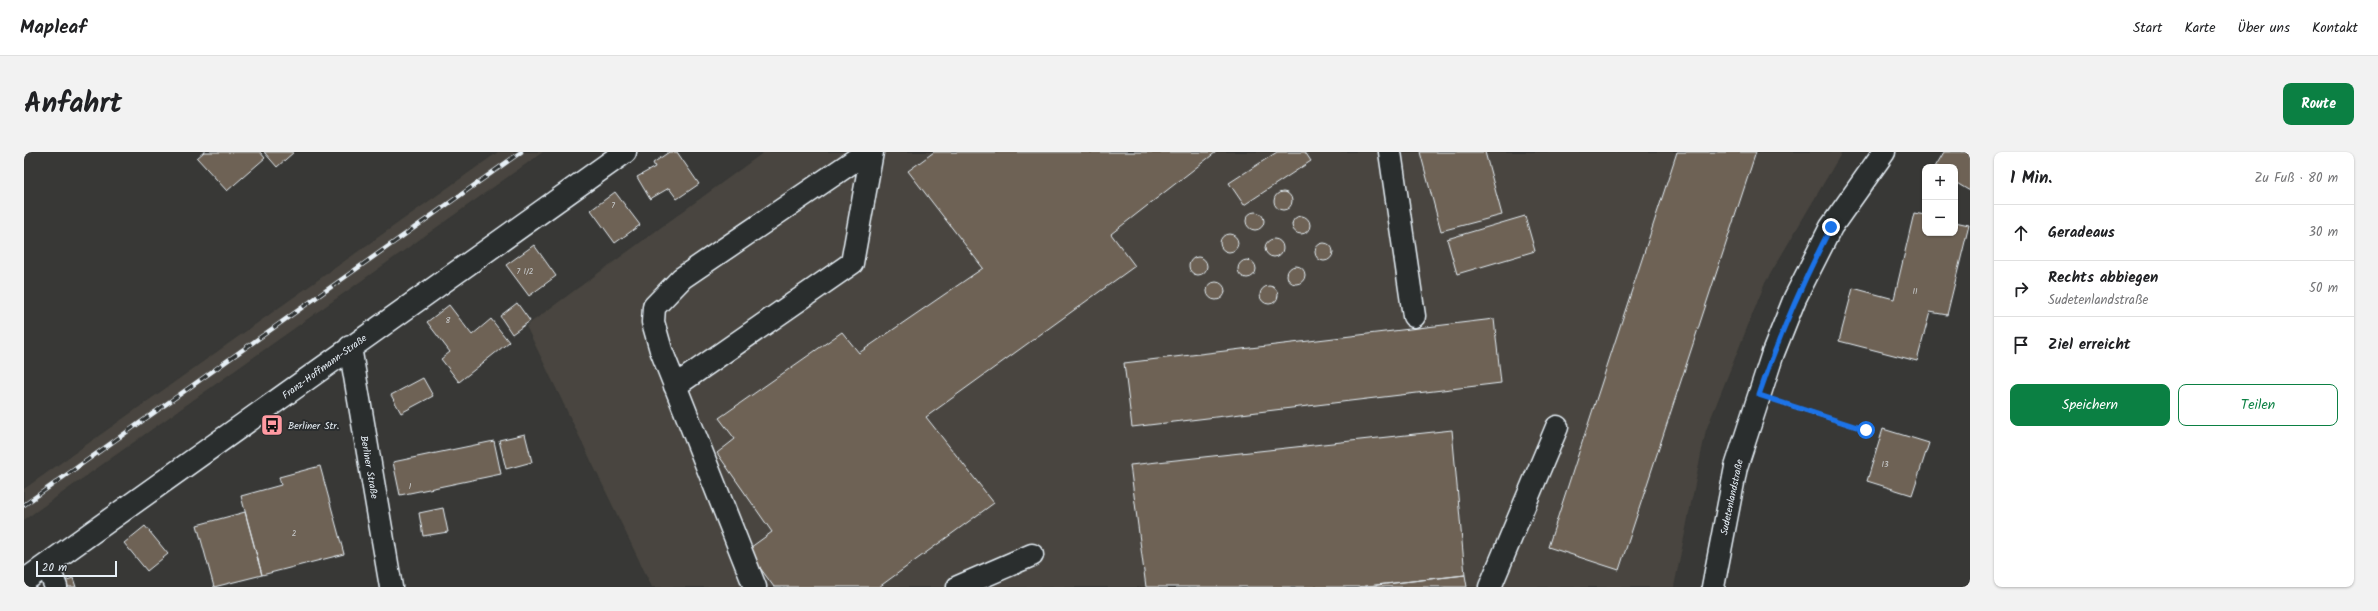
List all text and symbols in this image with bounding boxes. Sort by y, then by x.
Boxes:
text: Mapleaf [20,13,87,43]
text: Start [2133,17,2162,39]
text: Karte [2184,17,2216,39]
text: Über uns [2238,17,2290,39]
text: Kontakt [2312,17,2358,39]
text: Anfahrt [24,82,122,127]
button: Route [2283,83,2354,125]
map controls [1922,164,1958,236]
button: + [1922,164,1958,200]
text: 1 Min. [2010,165,2052,192]
text: Zu Fuß · 80 m [2254,168,2338,189]
house number: 7 [611,199,615,212]
button: − [1922,200,1958,236]
route end [1822,218,1840,236]
text: Geradeaus [2048,221,2115,245]
icon: ahead [2010,222,2032,244]
text: 30 m [2309,222,2338,243]
house number: 7 1/2 [517,265,534,278]
text: Rechts abbiegen [2048,266,2158,290]
icon: right [2010,278,2032,300]
text: 50 m [2309,278,2338,299]
house number: 11 [1912,285,1918,298]
text: Sudetenlandstraße [2048,290,2148,311]
house number: 8 [446,314,451,327]
street label: Franz-Hoffmann-Straße [279,330,371,403]
text: Ziel erreicht [2048,333,2131,357]
icon: arrive [2010,334,2032,356]
button: Speichern [2010,384,2170,426]
button: Teilen [2178,384,2338,426]
bus stop icon: Berliner Str. [259,412,285,438]
place label: Berliner Str. [288,418,339,434]
route start [1857,421,1875,439]
street label: Berliner Straße [356,434,383,500]
street label: Sudetenlandstraße [1716,457,1748,537]
house number: 13 [1881,458,1889,471]
house number: 1 [409,480,412,493]
house number: 2 [292,527,297,540]
scale bar [36,559,117,578]
text: 20 m [42,559,67,577]

